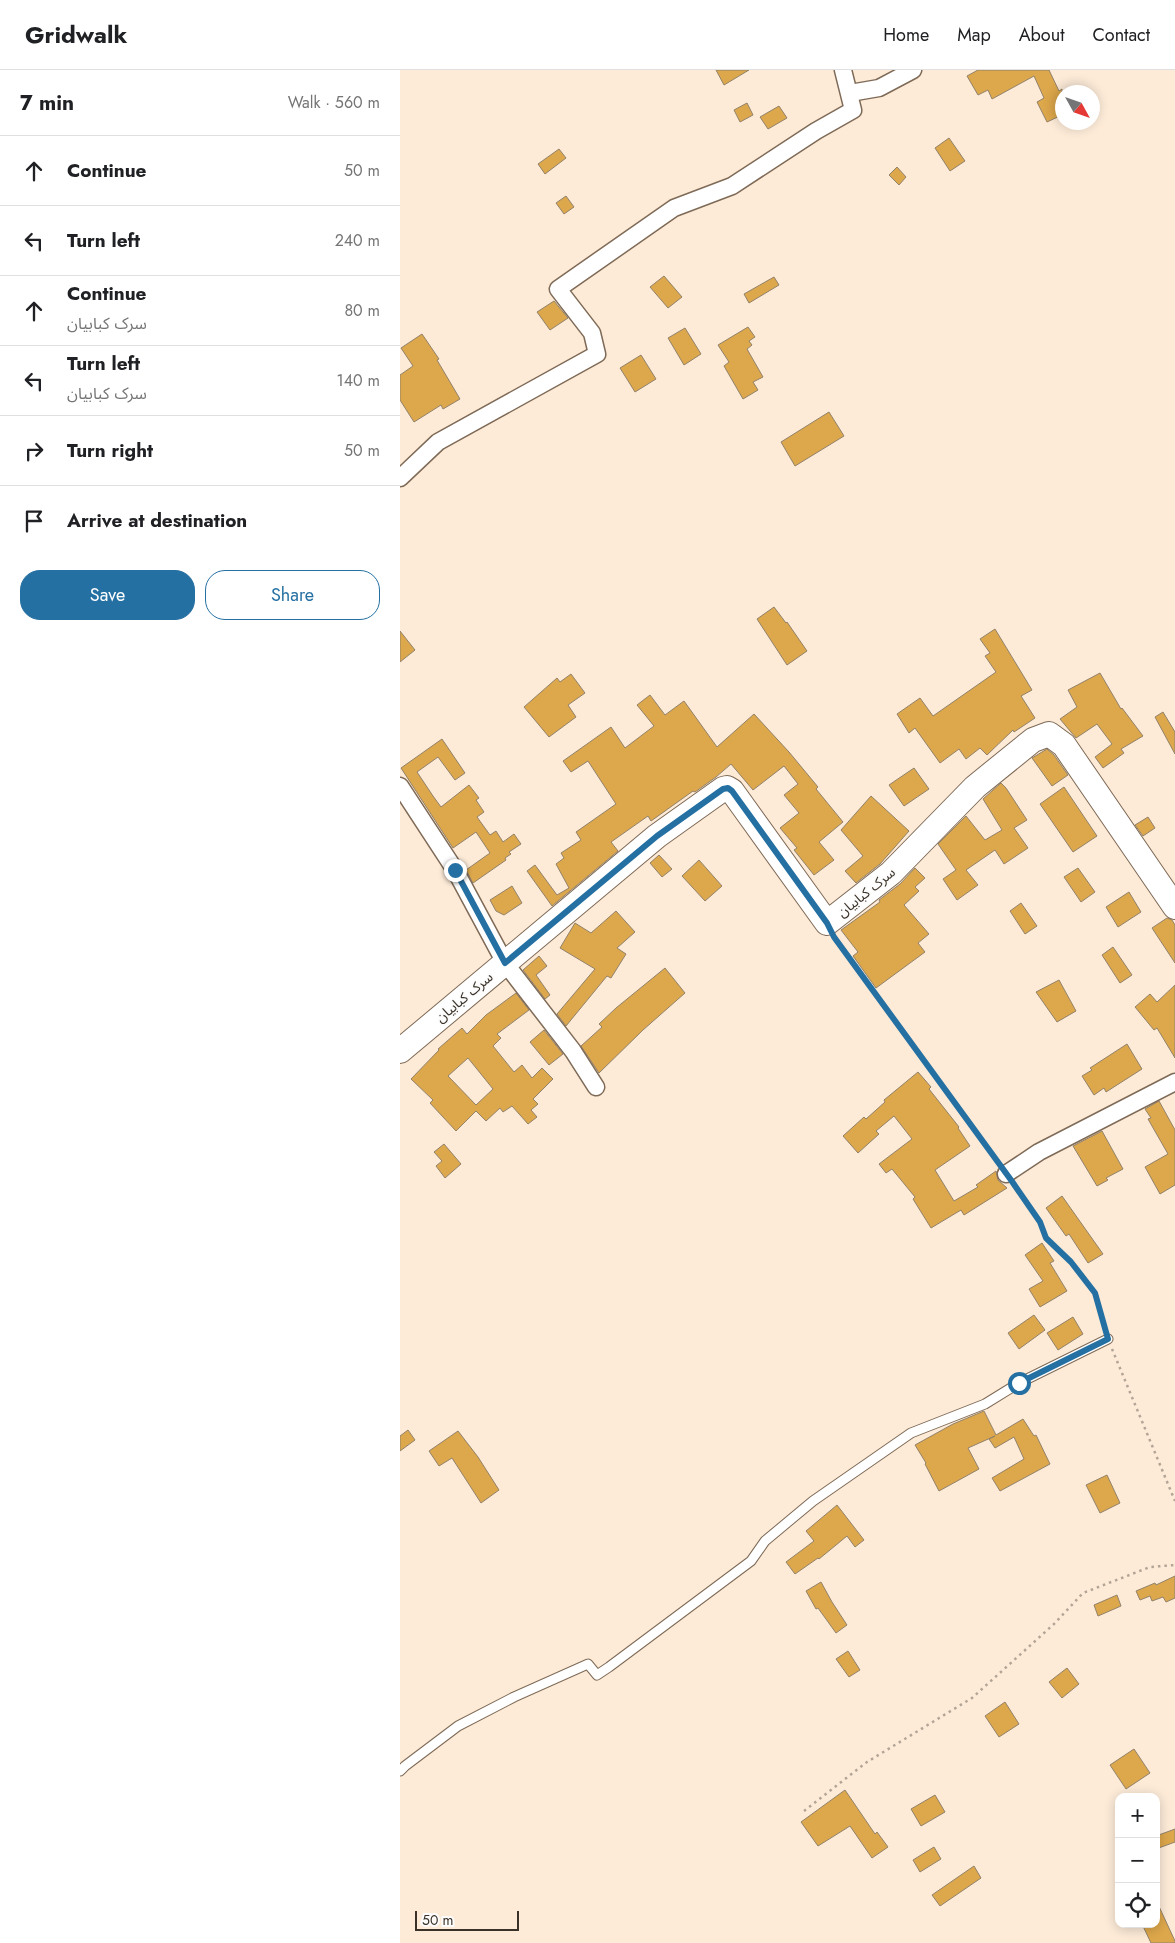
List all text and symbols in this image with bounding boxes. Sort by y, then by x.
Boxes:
text: Gridwalk [25,17,127,52]
text: Home [883,22,929,48]
text: Map [957,22,991,48]
text: About [1019,22,1064,48]
text: Contact [1092,22,1150,48]
north arrow [1055,85,1100,130]
text: 7 min [20,88,74,118]
text: Walk · 560 m [288,91,380,114]
icon: ahead [20,157,48,185]
text: Continue [67,157,146,184]
text: 50 m [344,159,380,182]
icon: left [20,227,48,255]
text: Turn left [67,227,140,254]
text: 240 m [335,229,380,252]
text: Continue [67,280,146,307]
icon: ahead [20,297,48,325]
text: 80 m [344,299,380,322]
text: سرک کبابیان [67,312,147,335]
text: Turn left [67,350,140,377]
icon: left [20,367,48,395]
text: 140 m [337,369,380,392]
text: سرک کبابیان [67,382,147,405]
icon: right [20,437,48,465]
text: Turn right [67,437,153,464]
text: 50 m [344,439,380,462]
icon: arrive [20,507,48,535]
text: Arrive at destination [67,507,247,534]
button: Save [20,570,195,620]
button: Share [205,570,380,620]
route end [444,859,467,882]
street label: سرک کبابیان [833,862,899,922]
street label: سرک کبابیان [431,967,497,1027]
route start [1008,1372,1031,1395]
map controls [1115,1793,1160,1928]
button: + [1115,1793,1160,1838]
button: − [1115,1838,1160,1883]
button: locate [1115,1883,1160,1928]
scale bar [415,1908,519,1931]
text: 50 m [422,1910,453,1930]

